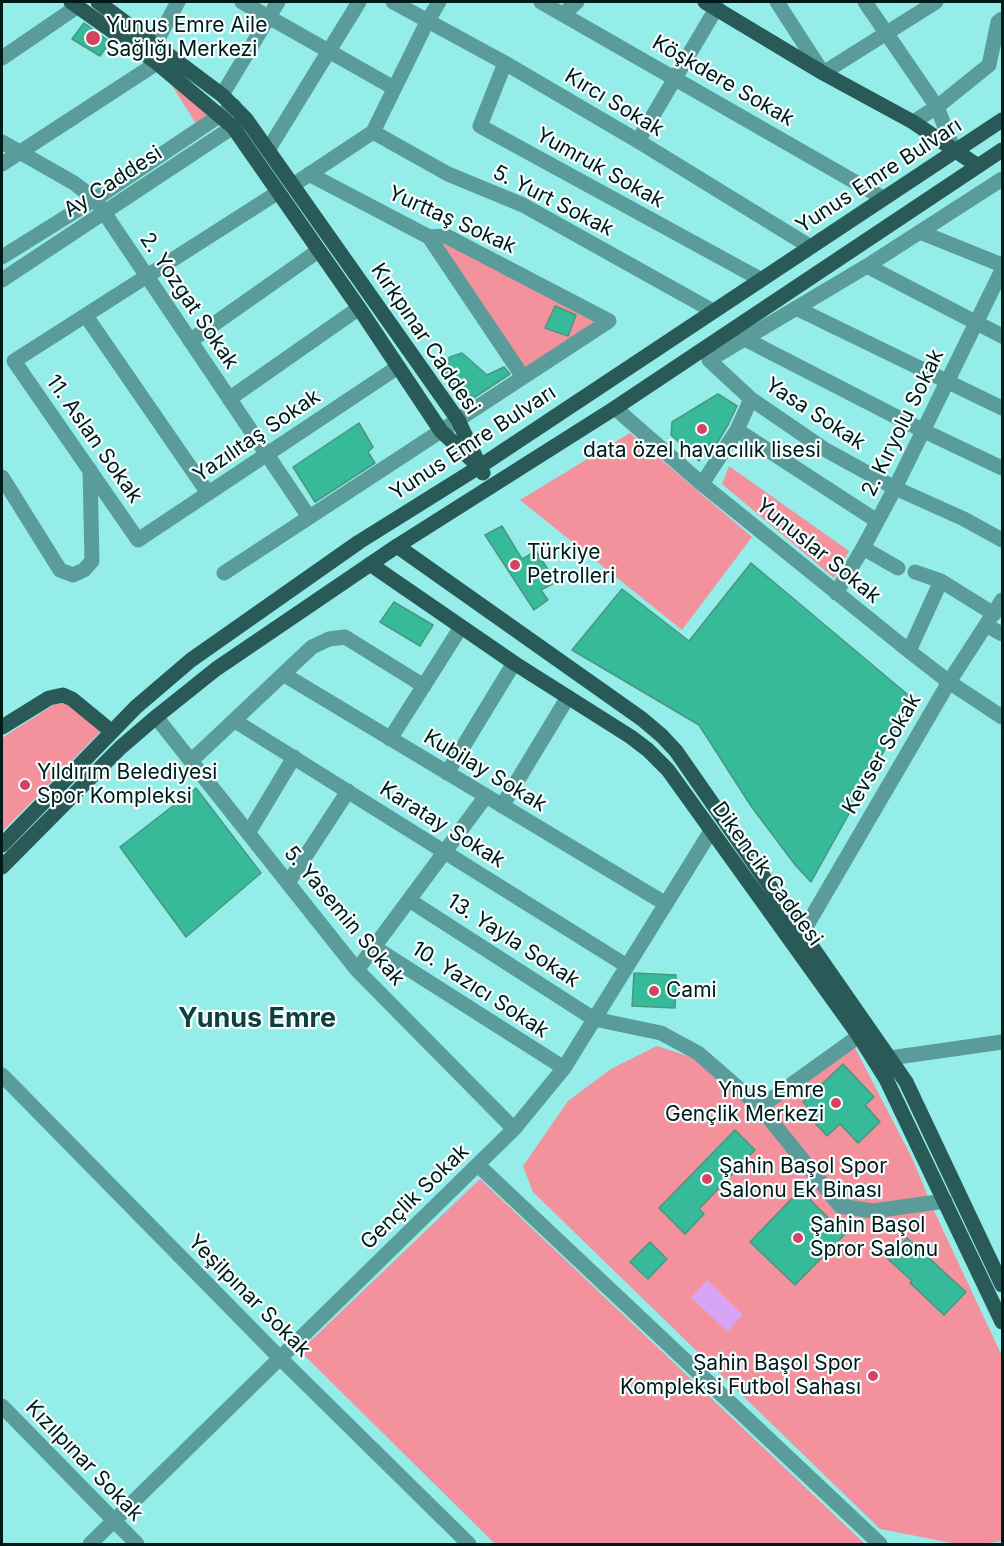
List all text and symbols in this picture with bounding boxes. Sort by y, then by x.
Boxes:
place label: Yunus Emre Aile Sağlığı Merkezi [106,13,267,63]
marker: Yunus Emre Aile Sağlığı Merkezi [84,29,102,47]
street label: Köşkdere Sokak [648,30,798,132]
street label: Kırcı Sokak [560,64,668,142]
street label: Yunus Emre Bulvarı [791,113,967,239]
street label: Yumruk Sokak [531,122,669,214]
street label: Ay Caddesi [59,141,167,223]
street label: 5. Yurt Sokak [489,160,617,242]
street label: Yurttaş Sokak [384,181,520,259]
street label: 2. Yozgat Sokak [134,228,244,374]
street label: Kırkpınar Caddesi [365,259,485,419]
street label: 2. Kıryolu Sokak [856,345,950,501]
street label: 11. Aslan Sokak [40,370,148,508]
street label: Yasa Sokak [760,372,870,456]
street label: Yunus Emre Bulvarı [385,380,561,506]
street label: Yazılıtaş Sokak [189,384,325,488]
marker: data özel havacılık lisesi [695,422,709,436]
place label: data özel havacılık lisesi [583,438,821,464]
street label: Yunuslar Sokak [750,493,886,609]
place label: Türkiye Petrolleri [527,540,615,590]
marker: Türkiye Petrolleri [508,558,522,572]
street label: Kevser Sokak [837,689,927,819]
street label: Kubilay Sokak [419,724,551,818]
place label: Yıldırım Belediyesi Spor Kompleksi [37,760,217,810]
street label: Karatay Sokak [375,777,509,873]
marker: Yıldırım Belediyesi Spor Kompleksi [18,778,32,792]
street label: Dikencik Caddesi [706,797,828,951]
street label: 5. Yasemin Sokak [278,841,410,991]
street label: 13. Yayla Sokak [442,889,584,993]
street label: 10. Yazıcı Sokak [407,936,553,1044]
place label: Cami [666,978,717,1004]
marker: Cami [647,984,661,998]
district label: Yunus Emre [178,1003,336,1035]
place label: Ynus Emre Gençlik Merkezi [665,1078,824,1128]
marker: Ynus Emre Gençlik Merkezi [829,1096,843,1110]
street label: Gençlik Sokak [356,1139,474,1255]
place label: Şahin Başol Spor Salonu Ek Binası [719,1154,887,1204]
marker: Şahin Başol Spor Salonu Ek Binası [700,1172,714,1186]
place label: Şahin Başol Spror Salonu [810,1213,938,1263]
street label: Yeşilpınar Sokak [182,1229,316,1363]
marker: Şahin Başol Spror Salonu [791,1231,805,1245]
place label: Şahin Başol Spor Kompleksi Futbol Sahası [620,1351,861,1401]
marker: Şahin Başol Spor Kompleksi Futbol Sahası [866,1369,880,1383]
street label: Kızılpınar Sokak [20,1395,148,1527]

